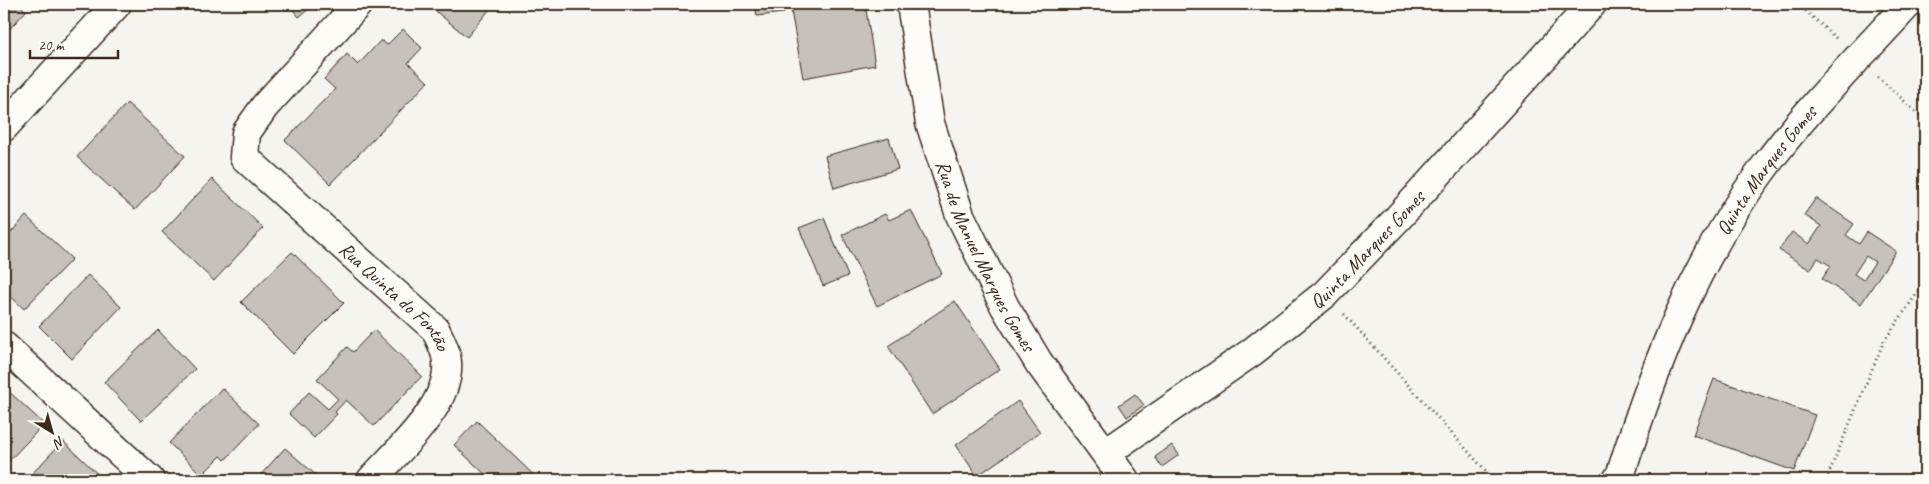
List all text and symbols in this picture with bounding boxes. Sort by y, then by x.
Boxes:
scale bar [30,28,118,60]
text: 20 m [38,36,65,55]
street label: Quinta Marques Gomes [1710,99,1823,240]
street label: Rua de Manuel Marques Gomes [930,157,1042,358]
street label: Quinta Marques Gomes [1305,184,1431,314]
street label: Rua Quinta do Fontão [334,237,456,355]
north arrow [28,406,78,456]
text: N [49,433,68,453]

